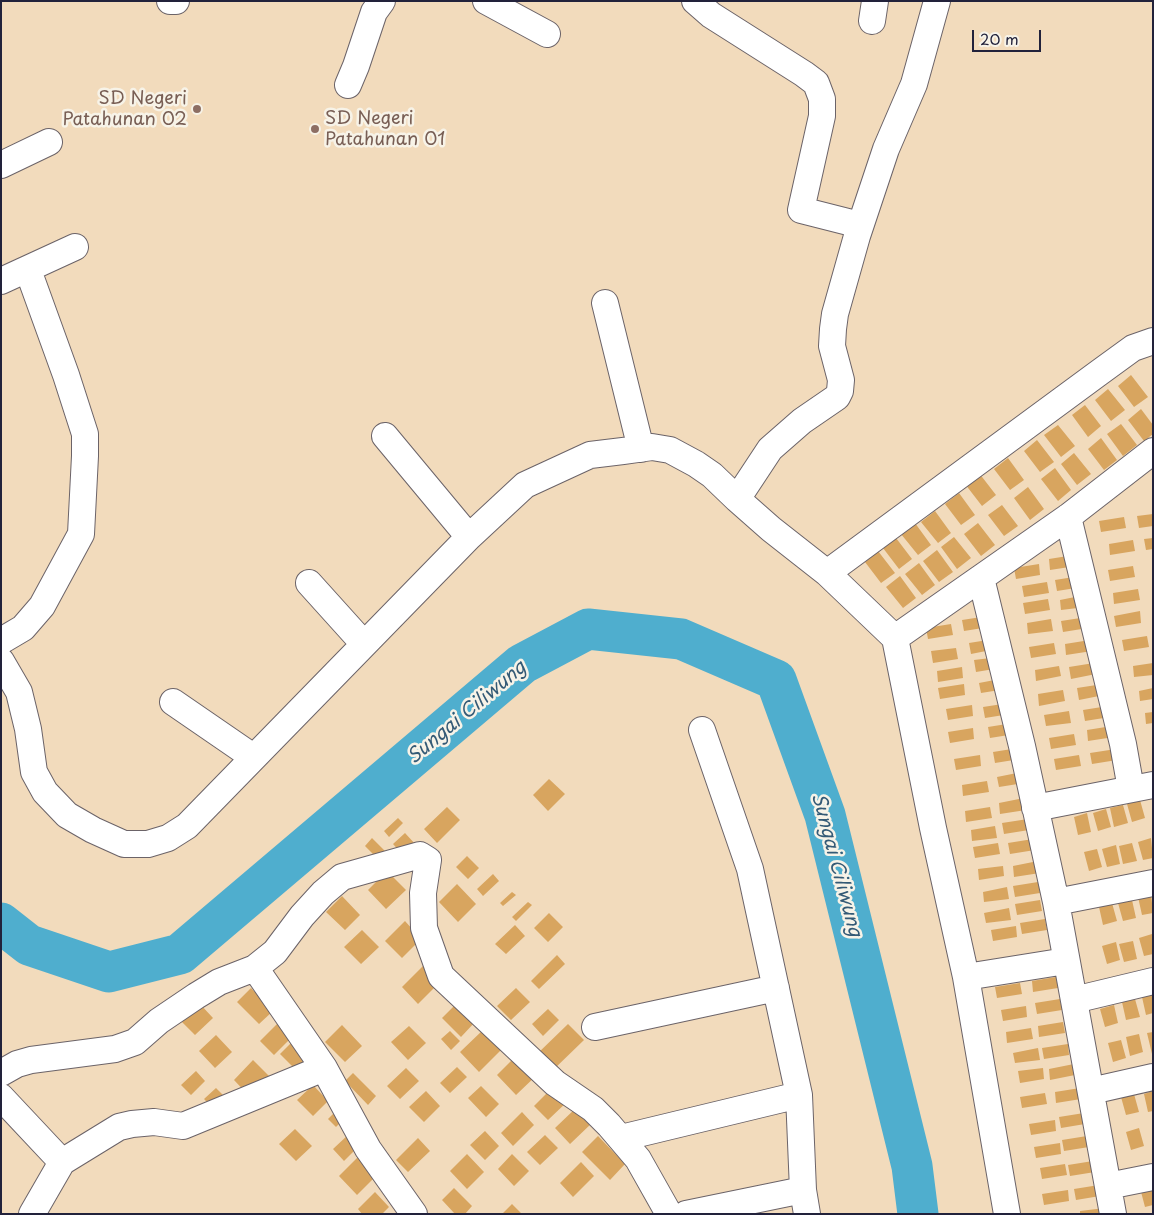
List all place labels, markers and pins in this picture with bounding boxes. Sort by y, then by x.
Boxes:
place label: SD Negeri Patahunan 02 [62,88,187,130]
marker: SD Negeri Patahunan 02 [191,103,203,115]
place label: SD Negeri Patahunan 01 [325,108,445,150]
marker: SD Negeri Patahunan 01 [309,123,321,135]

